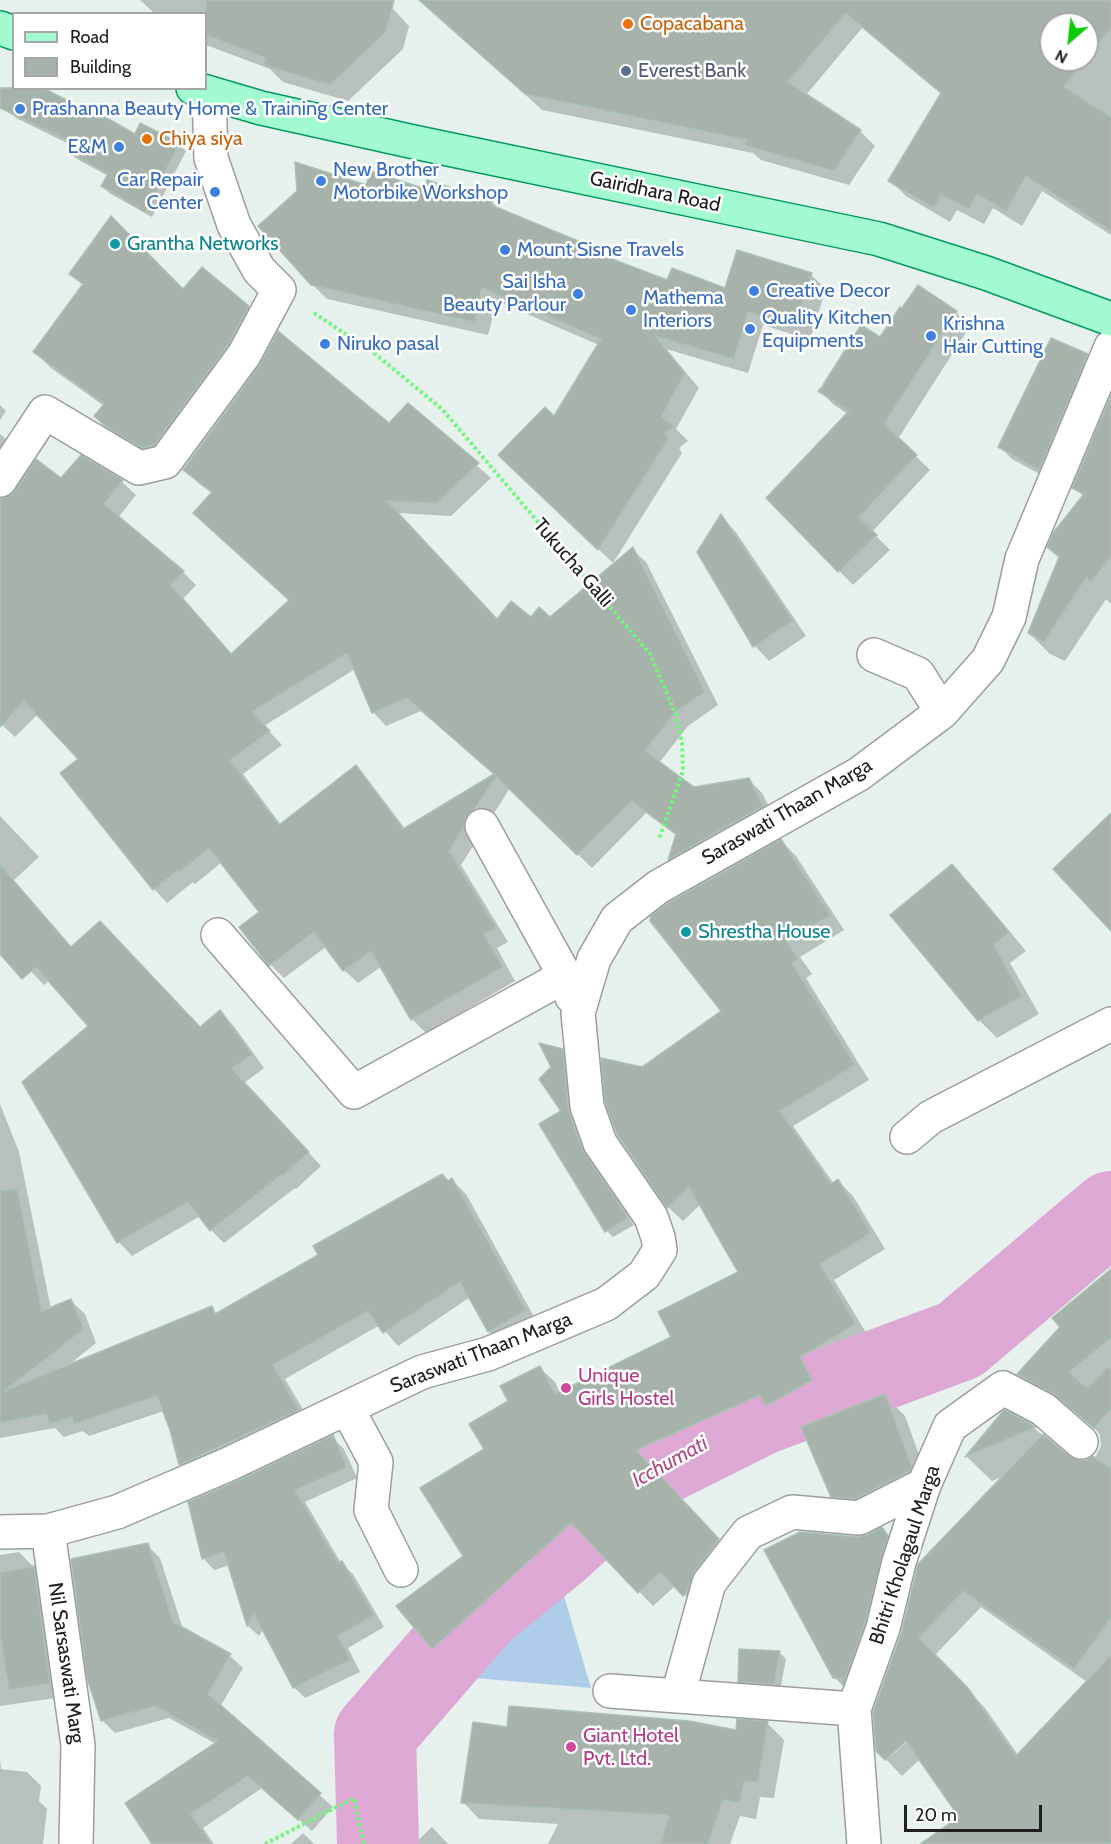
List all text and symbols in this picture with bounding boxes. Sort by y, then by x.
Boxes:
legend [12,12,207,90]
place label: Copacabana [640,12,744,36]
north arrow [1039,12,1099,72]
marker: Copacabana [621,17,635,31]
text: Road [70,26,109,48]
text: N [1052,46,1071,68]
text: Building [70,56,131,78]
place label: Everest Bank [638,59,746,83]
marker: Everest Bank [619,64,633,78]
place label: Prashanna Beauty Home & Training Center [32,97,388,121]
marker: Prashanna Beauty Home & Training Center [13,102,27,116]
place label: Chiya siya [159,127,243,151]
marker: Chiya siya [140,132,154,146]
place label: E&M [67,135,107,159]
marker: E&M [112,140,126,154]
place label: New Brother Motorbike Workshop [333,158,508,205]
street label: Gairidhara Road [587,166,723,218]
place label: Car Repair Center [117,168,203,215]
marker: New Brother Motorbike Workshop [314,174,328,188]
marker: Car Repair Center [208,185,222,199]
place label: Grantha Networks [127,232,279,256]
marker: Grantha Networks [108,237,122,251]
place label: Mount Sisne Travels [517,238,684,262]
marker: Mount Sisne Travels [498,243,512,257]
place label: Sai Isha Beauty Parlour [443,270,566,317]
place label: Creative Decor [766,279,890,303]
marker: Creative Decor [747,284,761,298]
place label: Mathema Interiors [643,286,723,333]
marker: Sai Isha Beauty Parlour [571,287,585,301]
marker: Mathema Interiors [624,303,638,317]
place label: Quality Kitchen Equipments [762,306,892,353]
place label: Krishna Hair Cutting [943,312,1043,359]
marker: Quality Kitchen Equipments [743,322,757,336]
marker: Krishna Hair Cutting [924,329,938,343]
place label: Niruko pasal [337,332,439,356]
marker: Niruko pasal [318,337,332,351]
street label: Tukucha Galli [528,514,618,612]
street label: Saraswati Thaan Marga [698,754,876,870]
place label: Shrestha House [698,920,830,944]
marker: Shrestha House [679,925,693,939]
street label: Saraswati Thaan Marga [387,1307,575,1399]
place label: Unique Girls Hostel [578,1364,674,1411]
marker: Unique Girls Hostel [559,1381,573,1395]
water label: Icchumati [628,1431,712,1493]
street label: Bhitri Kholagaul Marga [865,1462,945,1648]
street label: Nil Sarsaswati Marg [43,1581,89,1745]
place label: Giant Hotel Pvt. Ltd. [583,1724,679,1771]
marker: Giant Hotel Pvt. Ltd. [564,1740,578,1754]
scale bar [907,1793,1045,1831]
text: 20 m [915,1804,957,1826]

